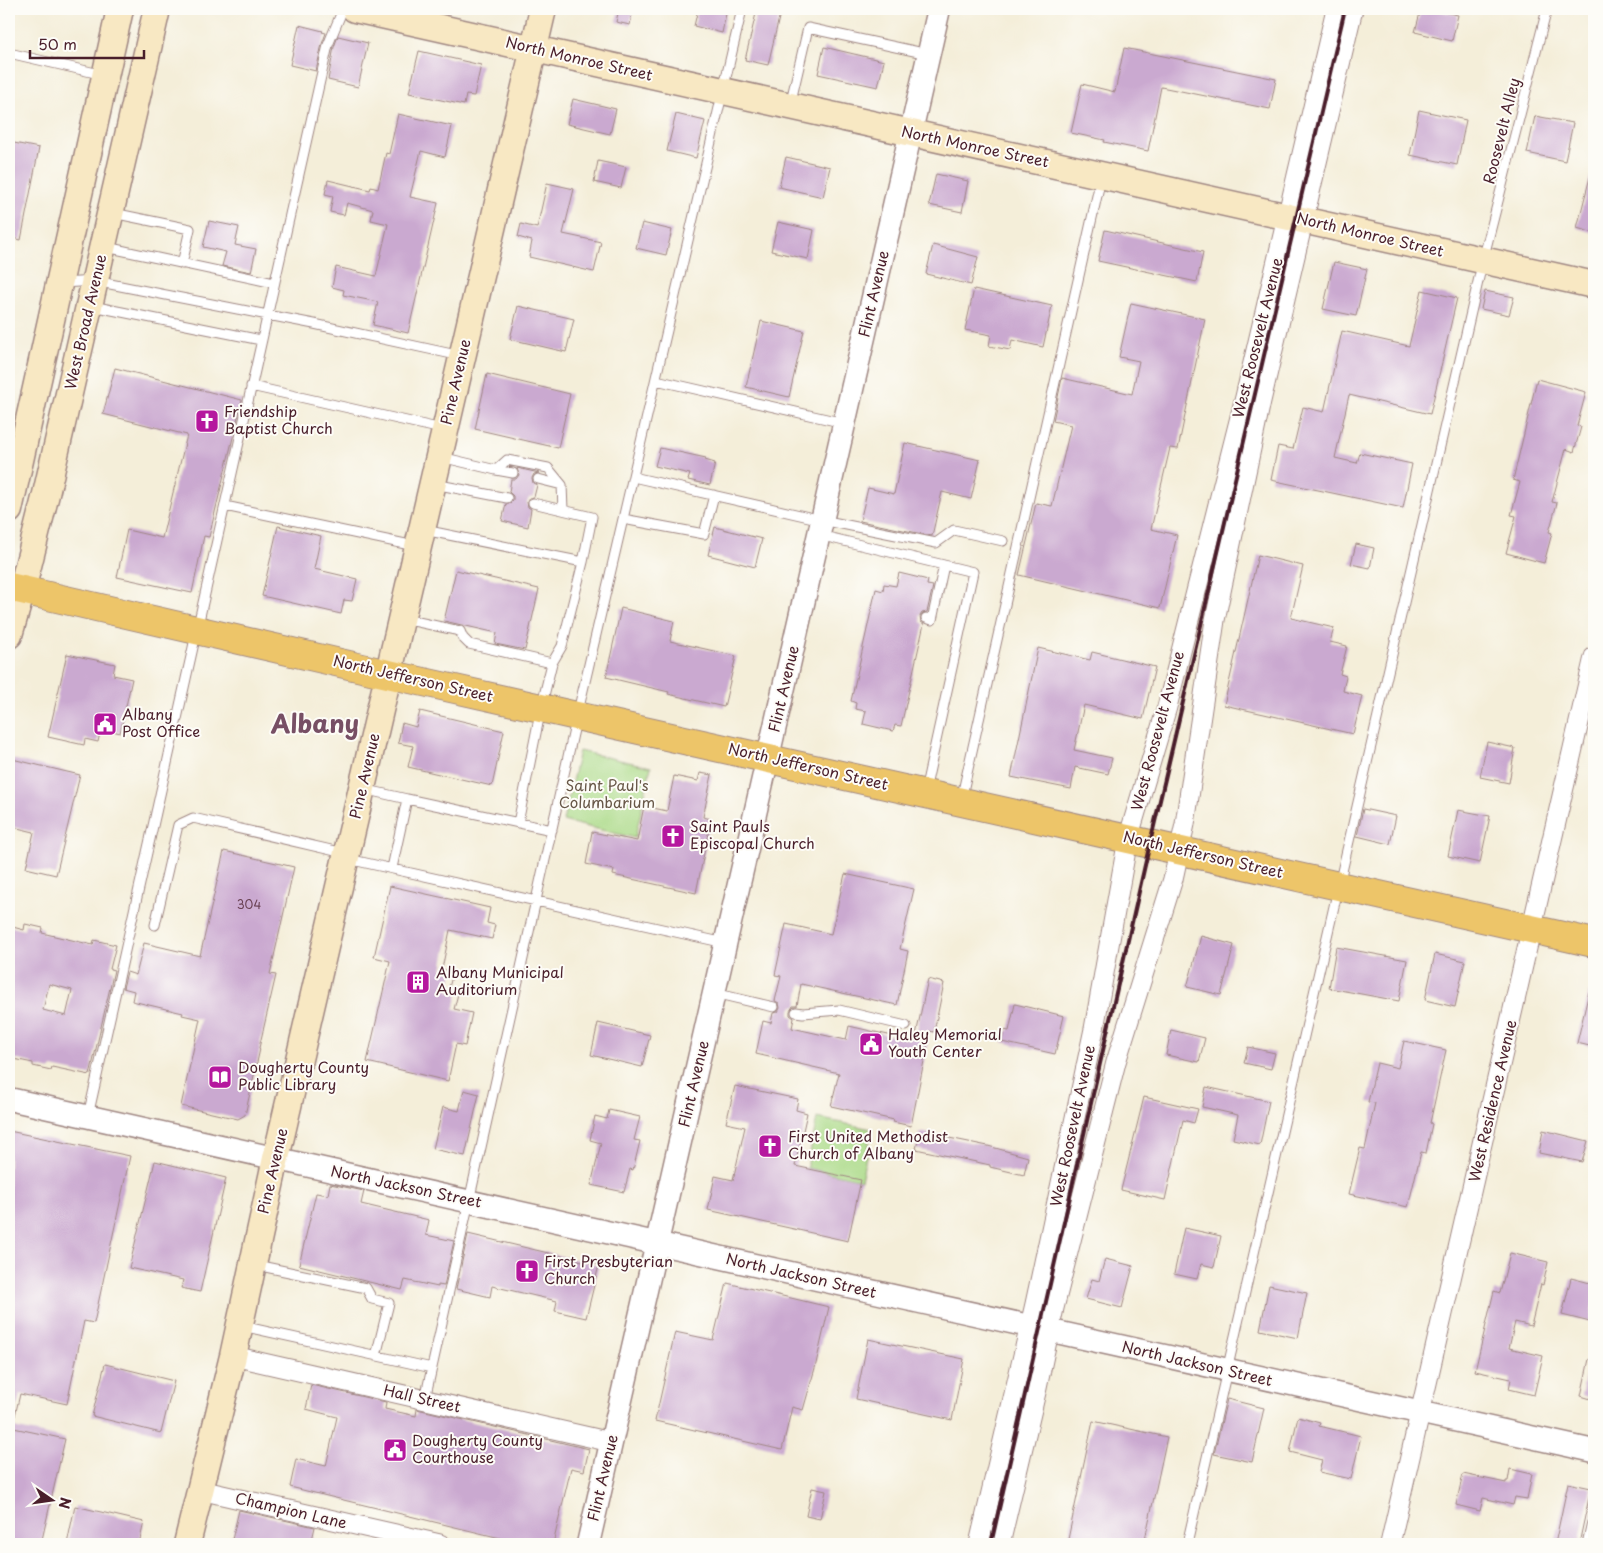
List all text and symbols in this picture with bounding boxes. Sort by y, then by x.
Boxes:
scale bar [30,28,144,60]
street label: North Monroe Street [504,29,655,86]
text: 50 m [38,32,77,55]
street label: Roosevelt Alley [1476,75,1525,186]
street label: North Monroe Street [899,119,1051,172]
street label: North Monroe Street [1295,205,1446,262]
street label: Flint Avenue [851,248,894,339]
street label: West Broad Avenue [58,252,111,392]
street label: West Roosevelt Avenue [1225,255,1288,420]
street label: Pine Avenue [434,337,476,427]
place label: Friendship Baptist Church [224,399,333,439]
church icon: Friendship Baptist Church [194,408,220,434]
street label: Flint Avenue [761,643,804,734]
street label: North Jefferson Street [331,648,495,707]
street label: West Roosevelt Avenue [1124,648,1189,813]
place label: Albany Post Office [122,702,200,742]
district label: Albany [270,704,359,742]
public building icon: Albany Post Office [92,711,118,737]
street label: Pine Avenue [343,731,385,821]
street label: North Jefferson Street [726,736,890,795]
park label: Saint Paul's Columbarium [559,773,655,813]
place label: Saint Pauls Episcopal Church [690,814,815,854]
church icon: Saint Pauls Episcopal Church [660,823,686,849]
street label: North Jefferson Street [1121,824,1285,883]
house number: 304 [237,895,261,913]
place label: Albany Municipal Auditorium [436,960,564,1000]
building icon: Albany Municipal Auditorium [405,969,431,995]
street label: West Residence Avenue [1462,1017,1521,1184]
place label: Haley Memorial Youth Center [888,1022,1002,1062]
public building icon: Haley Memorial Youth Center [858,1031,884,1057]
street label: Flint Avenue [671,1038,714,1129]
street label: West Roosevelt Avenue [1043,1043,1100,1209]
place label: Dougherty County Public Library [238,1055,369,1095]
library icon: Dougherty County Public Library [207,1064,233,1090]
place label: First United Methodist Church of Albany [788,1124,948,1164]
street label: Pine Avenue [251,1126,293,1216]
church icon: First United Methodist Church of Albany [757,1133,783,1159]
street label: North Jackson Street [329,1158,484,1213]
street label: North Jackson Street [724,1246,879,1303]
place label: First Presbyterian Church [544,1249,673,1289]
church icon: First Presbyterian Church [514,1258,540,1284]
street label: North Jackson Street [1120,1334,1275,1391]
street label: Hall Street [381,1377,463,1418]
place label: Dougherty County Courthouse [412,1428,543,1468]
street label: Flint Avenue [580,1432,623,1523]
public building icon: Dougherty County Courthouse [382,1437,408,1463]
north arrow [28,1476,78,1526]
street label: Champion Lane [233,1486,349,1534]
text: N [54,1495,77,1511]

